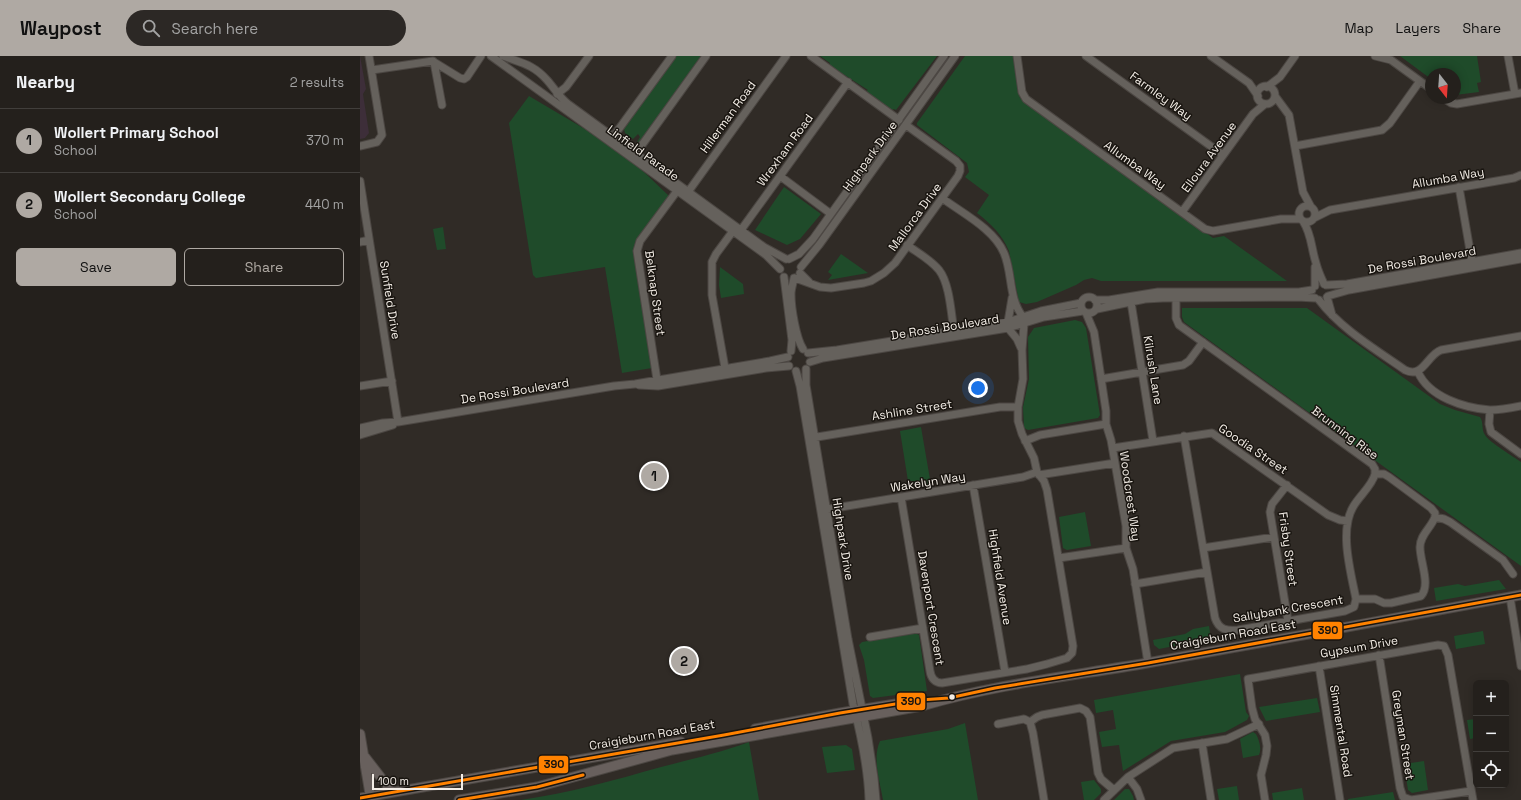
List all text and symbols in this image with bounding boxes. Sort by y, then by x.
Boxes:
search box [126,10,406,46]
text: Waypost [20,16,102,41]
icon: search [140,17,162,39]
text: Search here [172,19,258,38]
text: Map [1344,19,1374,37]
text: Layers [1396,19,1440,37]
text: Share [1462,19,1501,37]
street label: Farmley Way [1127,68,1195,124]
north arrow [1425,68,1461,104]
text: Nearby [16,71,75,93]
text: 2 results [290,74,344,91]
street label: Hillerman Road [696,78,760,156]
street label: Wrexham Road [753,111,817,189]
street label: Highpark Drive [839,118,901,194]
street label: Elloura Avenue [1178,118,1240,196]
street label: Linfield Parade [604,121,682,185]
text: Wollert Primary School [54,123,219,142]
text: 1 [26,132,32,149]
text: 370 m [306,132,344,149]
street label: Allumba Way [1101,137,1169,193]
text: School [54,142,97,159]
street label: Allumba Way [1411,164,1485,192]
street label: Mallorca Drive [885,180,945,254]
text: Wollert Secondary College [54,187,246,206]
text: 2 [25,196,33,213]
text: 440 m [305,196,344,213]
text: School [54,206,97,223]
street label: De Rossi Boulevard [1367,243,1477,277]
button: Save [16,248,176,286]
button: Share [184,248,344,286]
street label: Belknap Street [641,249,669,337]
street label: Sunfield Drive [376,260,404,340]
street label: De Rossi Boulevard [890,311,1000,343]
street label: Kilrush Lane [1140,334,1166,406]
street label: De Rossi Boulevard [460,375,570,407]
your location [968,378,988,398]
street label: Ashline Street [871,396,953,424]
street label: Brunning Rise [1308,403,1382,463]
street label: Goodia Street [1215,420,1291,478]
street label: Woodcrest Way [1116,450,1144,542]
pin: 1 [641,461,667,491]
street label: Wakelyn Way [889,468,967,496]
street label: Highpark Drive [829,497,857,581]
street label: Frisby Street [1275,511,1301,587]
street label: Highfield Avenue [985,528,1015,626]
street label: Davenport Crescent [914,550,948,666]
street label: Sallybank Crescent [1232,591,1344,627]
street label: Craigieburn Road East [1169,616,1297,654]
line badge: 390 [1312,621,1343,640]
text: 390 [1318,623,1338,637]
street label: Gypsum Drive [1319,632,1399,662]
pin: 2 [671,646,697,676]
map controls [1473,680,1509,788]
button: + [1473,680,1509,716]
street label: Simmental Road [1326,684,1356,778]
street label: Greyman Street [1388,689,1418,781]
line badge: 390 [896,692,926,711]
unlabelled marker [947,692,957,702]
text: 390 [901,694,921,708]
street label: Craigieburn Road East [588,716,716,754]
button: − [1473,716,1509,752]
button: locate [1473,752,1509,788]
line badge: 390 [538,755,569,774]
text: 390 [544,757,564,771]
scale bar [372,772,463,791]
text: 100 m [378,774,409,788]

